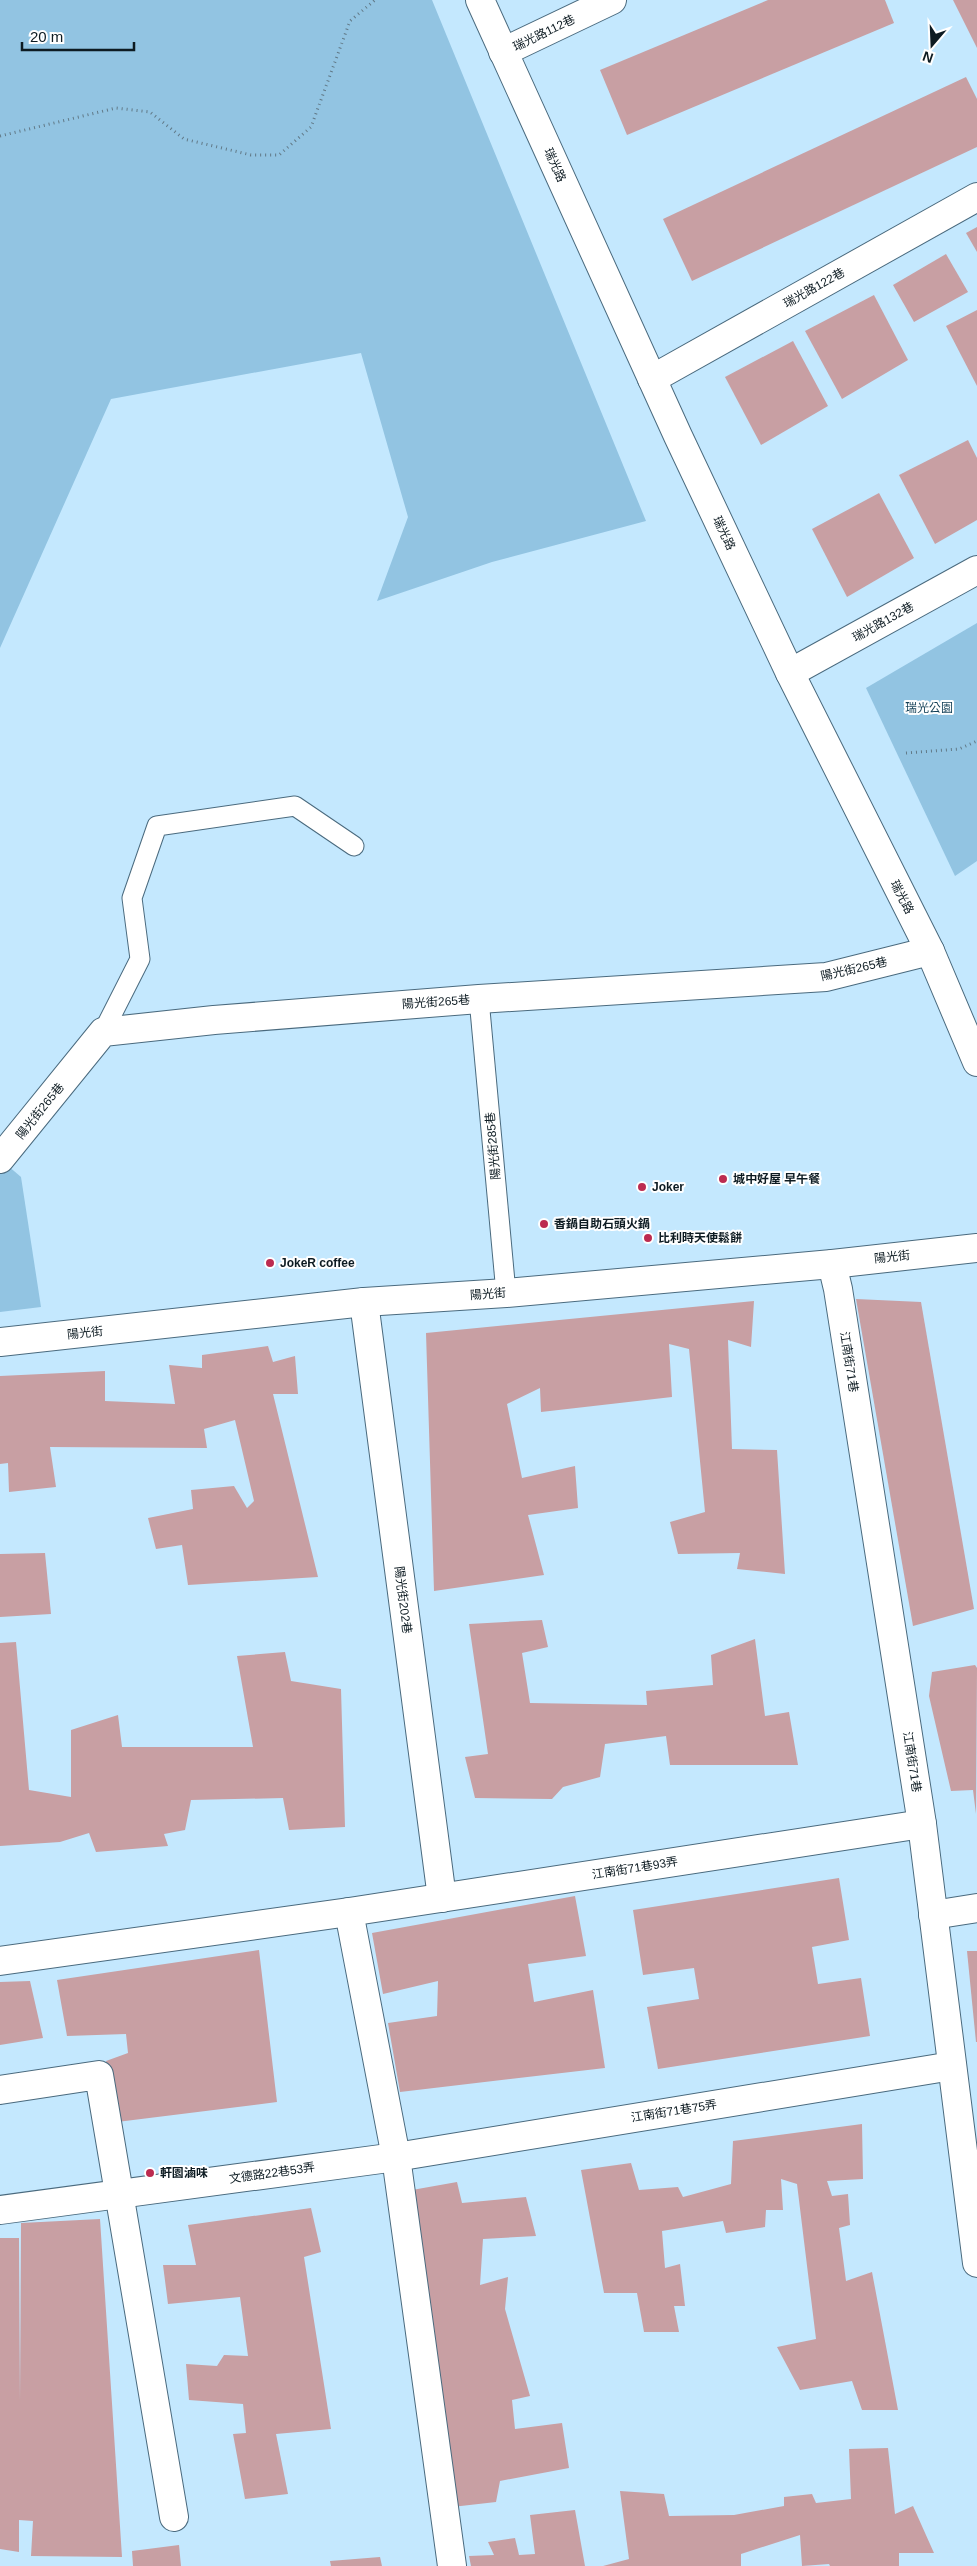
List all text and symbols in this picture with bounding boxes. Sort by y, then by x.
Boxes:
street label: 瑞光路112巷 [511,12,577,54]
scale bar [22,20,135,52]
north arrow [907,20,957,70]
text: 20 m [30,28,63,45]
text: N [920,48,935,67]
street label: 瑞光路 [541,146,569,184]
street label: 瑞光路122巷 [781,265,847,311]
street label: 瑞光路 [710,514,738,552]
street label: 瑞光路132巷 [850,599,916,645]
park label: 瑞光公園 [905,701,953,715]
street label: 瑞光路 [888,878,916,916]
street label: 陽光街265巷 [819,955,889,983]
street label: 陽光街265巷 [402,993,470,1011]
street label: 陽光街265巷 [13,1080,67,1142]
street label: 陽光街285巷 [483,1112,503,1180]
place label: 城中好屋 早午餐 [733,1172,820,1186]
marker: 城中好屋 早午餐 [717,1173,729,1185]
place label: Joker [652,1180,684,1194]
marker: Joker [636,1181,648,1193]
place label: 香鍋自助石頭火鍋 [554,1217,650,1231]
marker: 香鍋自助石頭火鍋 [538,1218,550,1230]
place label: 比利時天使鬆餅 [658,1231,742,1245]
marker: 比利時天使鬆餅 [642,1232,654,1244]
street label: 陽光街 [873,1248,911,1266]
place label: JokeR coffee [280,1256,355,1270]
marker: JokeR coffee [264,1257,276,1269]
street label: 陽光街 [470,1286,506,1302]
street label: 陽光街 [66,1324,104,1342]
street label: 江南街71巷 [837,1331,861,1393]
street label: 陽光街202巷 [392,1565,414,1635]
street label: 江南街71巷 [900,1731,924,1793]
street label: 江南街71巷93弄 [591,1854,679,1882]
street label: 江南街71巷75弄 [630,2097,718,2125]
street label: 文德路22巷53弄 [228,2160,316,2186]
place label: 軒園滷味 [160,2166,208,2180]
marker: 軒園滷味 [144,2167,156,2179]

